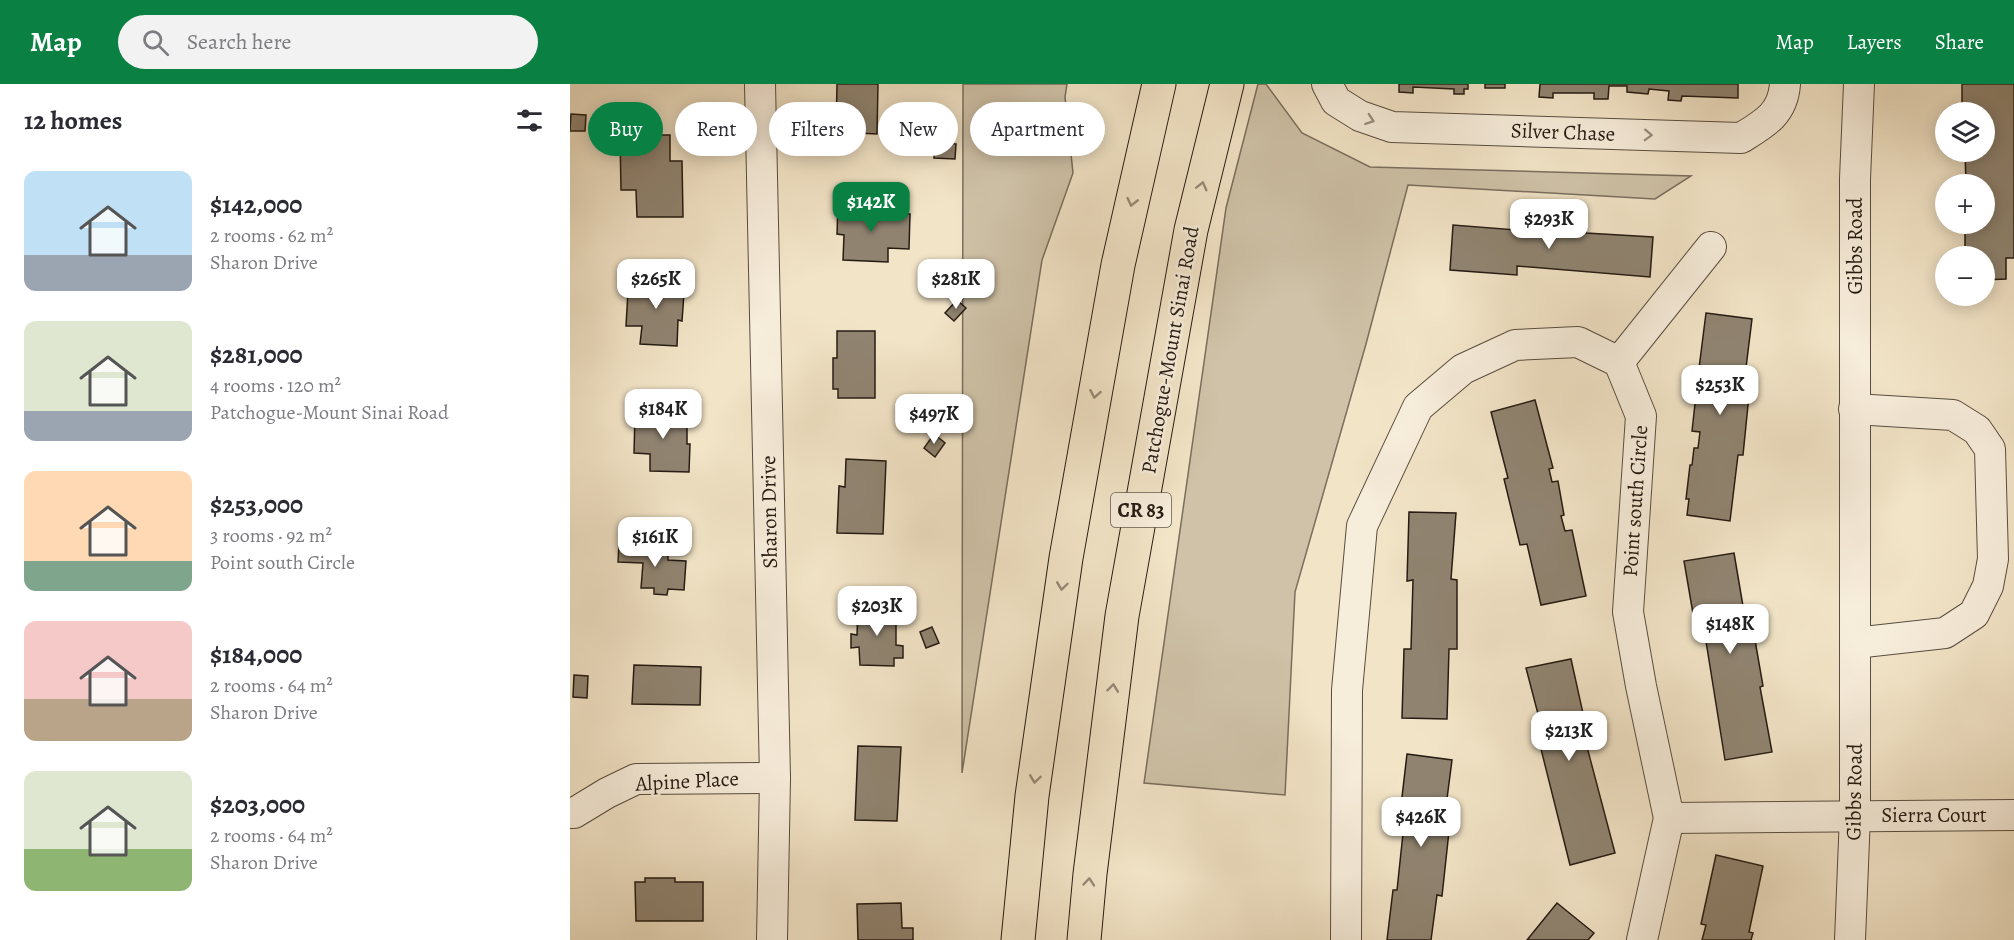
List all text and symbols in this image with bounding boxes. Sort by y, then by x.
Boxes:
search box [118,15,538,69]
text: Map [30,23,82,61]
icon: search [139,26,172,59]
text: Search here [187,27,291,57]
text: Map [1775,28,1814,56]
text: Layers [1847,28,1902,56]
text: Share [1935,28,1984,56]
chip: Buy [588,102,663,156]
chip: Rent [675,102,757,156]
chip: Filters [769,102,866,156]
chip: New [878,102,958,156]
chip: Apartment [970,102,1105,156]
map controls [1935,102,1995,306]
button: layers [1935,102,1995,162]
text: 12 homes [24,103,122,138]
icon: filters [513,104,546,137]
one-way arrow [1364,112,1375,125]
street label: Silver Chase [1510,116,1616,148]
one-way arrow [1644,128,1653,141]
button: + [1935,174,1995,234]
one-way arrow [1194,181,1207,191]
pin: $142K [829,182,913,233]
text: $142,000 [210,187,302,222]
text: $142K [847,188,895,215]
icon: home [72,195,144,267]
one-way arrow [1126,197,1139,207]
street label: Gibbs Road [1841,197,1869,295]
pin: $293K [1507,199,1591,250]
text: $293K [1524,205,1574,232]
text: 2 rooms · 62 m² [210,222,333,249]
street label: Patchogue-Mount Sinai Road [1134,223,1206,476]
button: − [1935,246,1995,306]
text: Sharon Drive [210,249,318,276]
pin: $265K [614,259,698,310]
pin: $281K [914,259,998,310]
text: $265K [631,265,681,292]
text: $281K [932,265,980,292]
text: $281,000 [210,337,303,372]
icon: home [72,345,144,417]
pin: $253K [1678,365,1762,416]
text: $253K [1695,371,1745,398]
text: 4 rooms · 120 m² [210,372,341,399]
pin: $184K [621,389,705,440]
one-way arrow [1089,389,1102,399]
pin: $497K [892,394,976,445]
text: $184K [639,395,687,422]
text: Patchogue-Mount Sinai Road [210,399,449,426]
text: $497K [909,400,959,427]
street label: Point south Circle [1616,424,1654,578]
street label: Sharon Drive [754,455,784,569]
text: $253,000 [210,487,303,522]
road number: CR 83 [1111,493,1171,527]
icon: home [72,495,144,567]
pin: $161K [613,517,697,568]
text: 3 rooms · 92 m² [210,522,332,549]
text: $161K [632,523,678,550]
text: Point south Circle [210,549,355,576]
one-way arrow [1057,581,1069,591]
pin: $203K [835,586,919,637]
text: $203K [852,592,902,619]
pin: $148K [1688,604,1772,655]
text: $148K [1706,610,1754,637]
text: $184,000 [210,637,302,672]
icon: home [72,645,144,717]
text: 2 rooms · 64 m² [210,672,333,699]
one-way arrow [1106,684,1119,693]
text: Sharon Drive [210,699,318,726]
pin: $213K [1527,711,1611,762]
text: $213K [1545,717,1593,744]
street label: Gibbs Road [1839,742,1869,841]
street label: Alpine Place [634,764,739,798]
one-way arrow [1029,775,1041,784]
text: $203,000 [210,787,305,822]
icon: home [72,795,144,867]
pin: $426K [1379,797,1463,848]
street label: Sierra Court [1881,801,1987,829]
text: $426K [1396,803,1446,830]
text: 2 rooms · 64 m² [210,822,333,849]
text: Sharon Drive [210,849,318,876]
one-way arrow [1082,877,1095,886]

